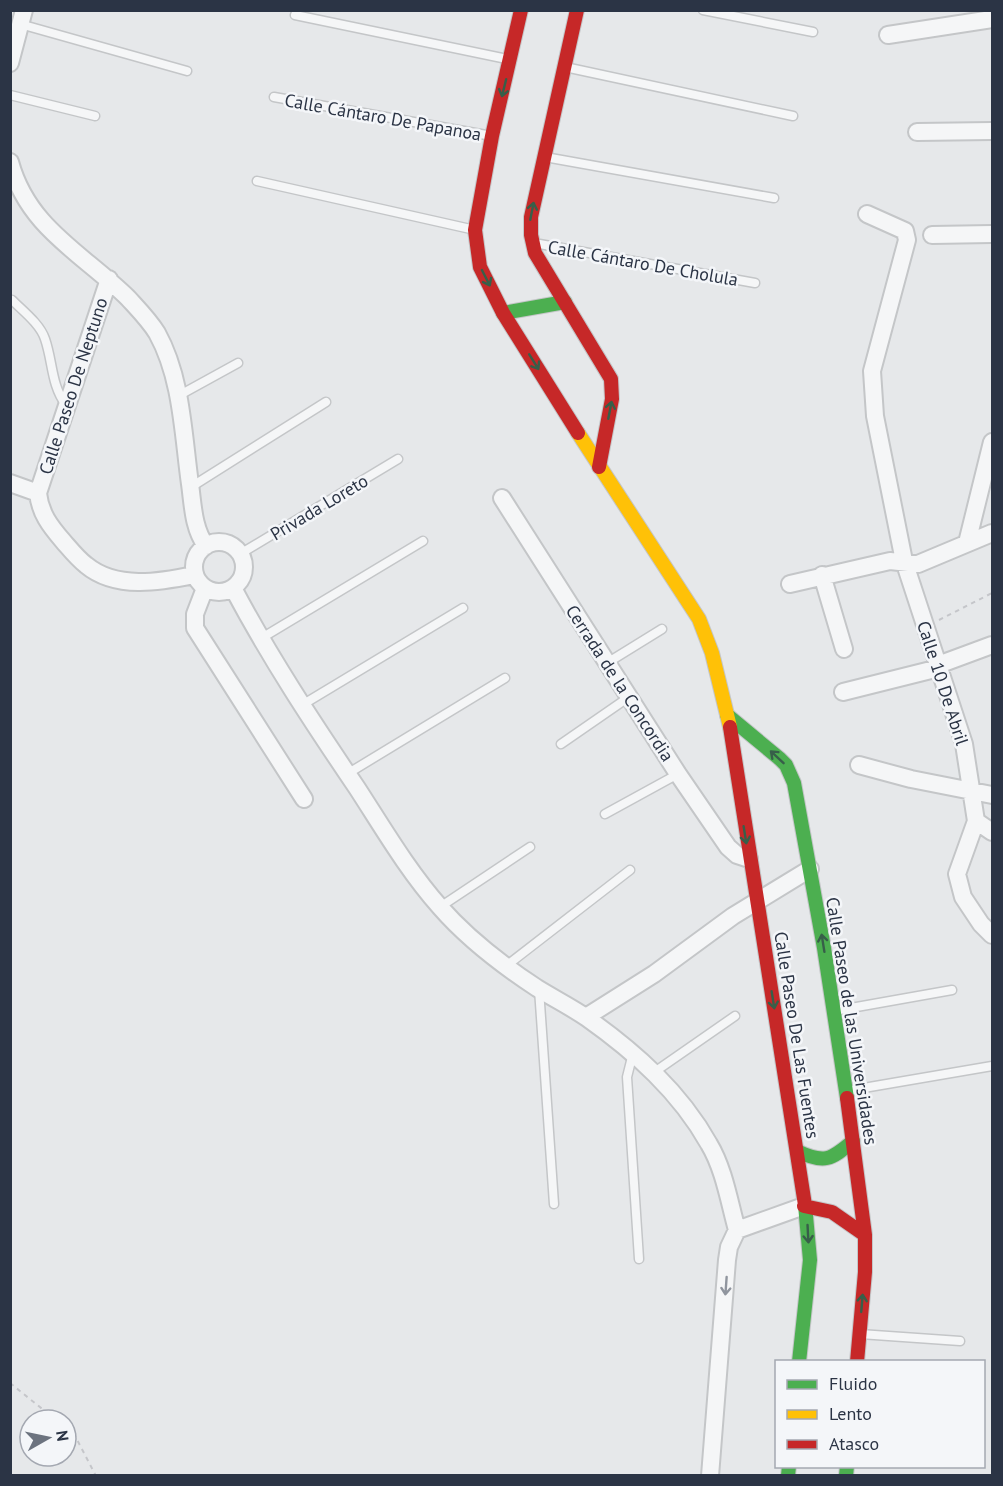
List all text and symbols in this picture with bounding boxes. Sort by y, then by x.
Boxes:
one-way arrow [497,78,509,97]
street label: Calle Cántaro De Papanoa [283,88,483,146]
one-way arrow [527,202,539,221]
street label: Calle Cántaro De Cholula [546,235,740,291]
one-way arrow [480,269,492,287]
street label: Calle Paseo De Neptuno [34,295,112,477]
one-way arrow [529,353,541,370]
one-way arrow [605,400,616,420]
street label: Privada Loreto [266,469,372,545]
street label: Cerrada de la Concordia [561,600,679,766]
street label: Calle 10 De Abril [912,618,974,749]
one-way arrow [769,749,784,764]
one-way arrow [740,825,751,845]
street label: Calle Paseo de las Universidades [821,896,883,1146]
street label: Calle Paseo De Las Fuentes [769,930,825,1140]
one-way arrow [817,934,828,954]
one-way arrow [768,990,779,1009]
one-way arrow [803,1224,814,1244]
one-way arrow [720,1276,731,1296]
one-way arrow [857,1294,868,1314]
legend [775,1360,985,1468]
text: Fluido [829,1372,877,1395]
text: Lento [829,1402,872,1425]
north arrow [18,1408,78,1468]
text: N [52,1429,74,1442]
text: Atasco [829,1432,879,1455]

